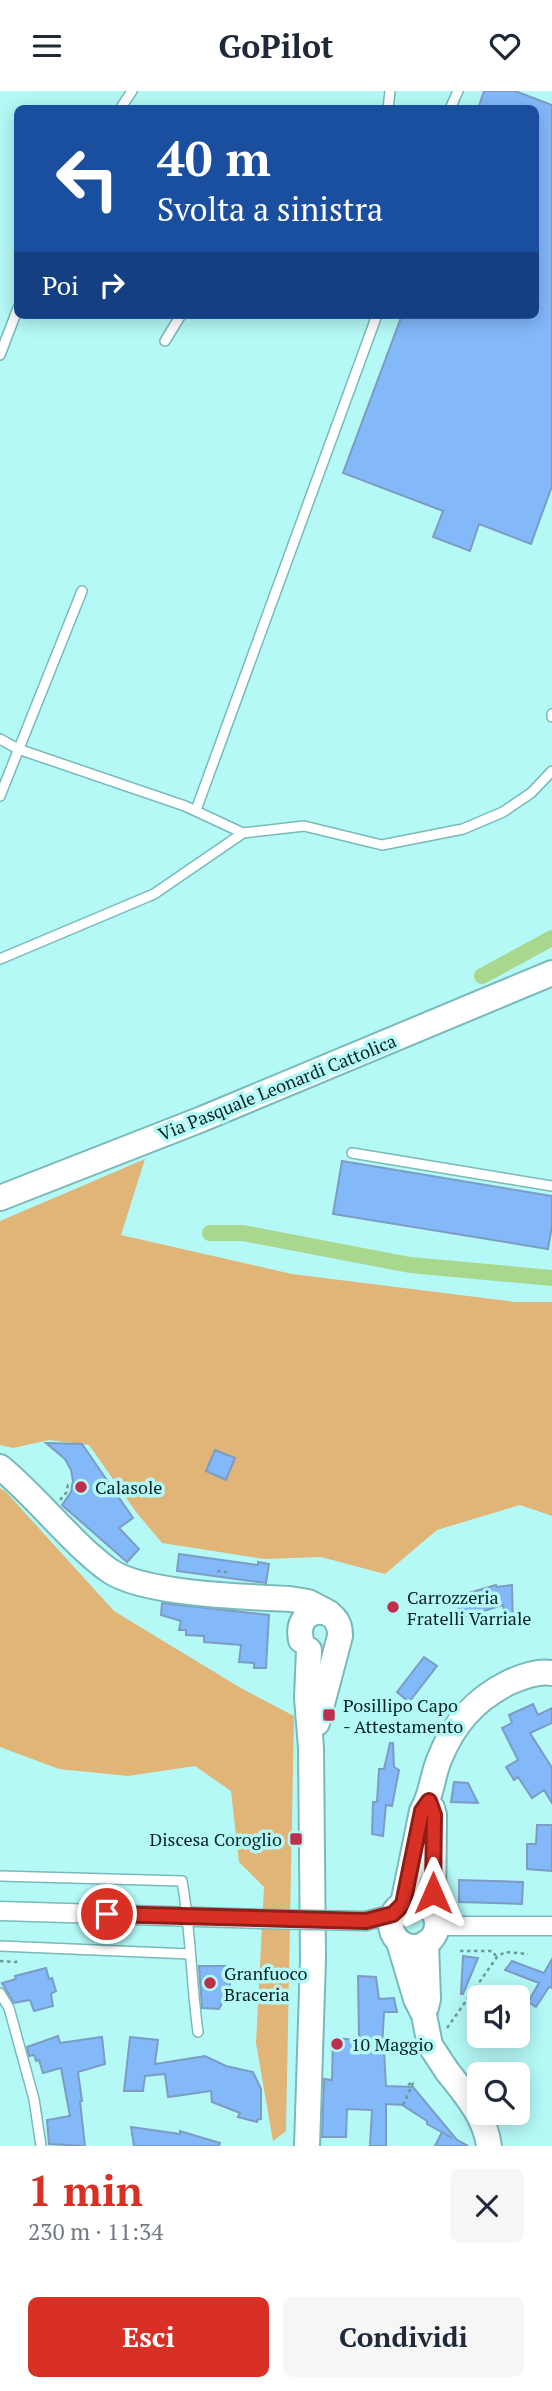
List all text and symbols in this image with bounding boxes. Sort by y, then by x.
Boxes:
text: GoPilot [218,25,334,67]
icon: menu [28,27,66,65]
icon: heart [486,27,524,65]
text: 40 m [157,125,271,190]
icon: left [42,133,133,224]
text: Svolta a sinistra [157,188,383,230]
icon: right [93,266,131,304]
text: Poi [42,268,79,302]
street label: Via Pasquale Leonardi Cattolica [154,1028,400,1146]
place label: Calasole [95,1475,162,1499]
marker: Calasole [73,1479,89,1495]
place label: Carrozzeria Fratelli Varriale [407,1585,531,1630]
marker: Carrozzeria Fratelli Varriale [385,1599,401,1615]
place label: Posillipo Capo - Attestamento [343,1693,463,1738]
marker: Posillipo Capo - Attestamento [321,1707,337,1723]
place label: Discesa Coroglio [149,1827,282,1851]
marker: Discesa Coroglio [288,1831,304,1847]
position arrow [396,1856,470,1930]
pin [77,1884,137,1944]
icon: arrive [88,1895,126,1933]
place label: Granfuoco Braceria [224,1961,308,2006]
marker: Granfuoco Braceria [202,1975,218,1991]
map controls [467,1985,530,2125]
button: sound [467,1985,530,2048]
place label: 10 Maggio [351,2032,434,2056]
marker: 10 Maggio [329,2036,345,2052]
button: search [467,2062,530,2125]
text: 1 min [28,2162,143,2218]
button: close [450,2169,524,2243]
text: 230 m · 11:34 [28,2216,163,2247]
button: Esci [28,2297,269,2377]
button: Condividi [283,2297,524,2377]

